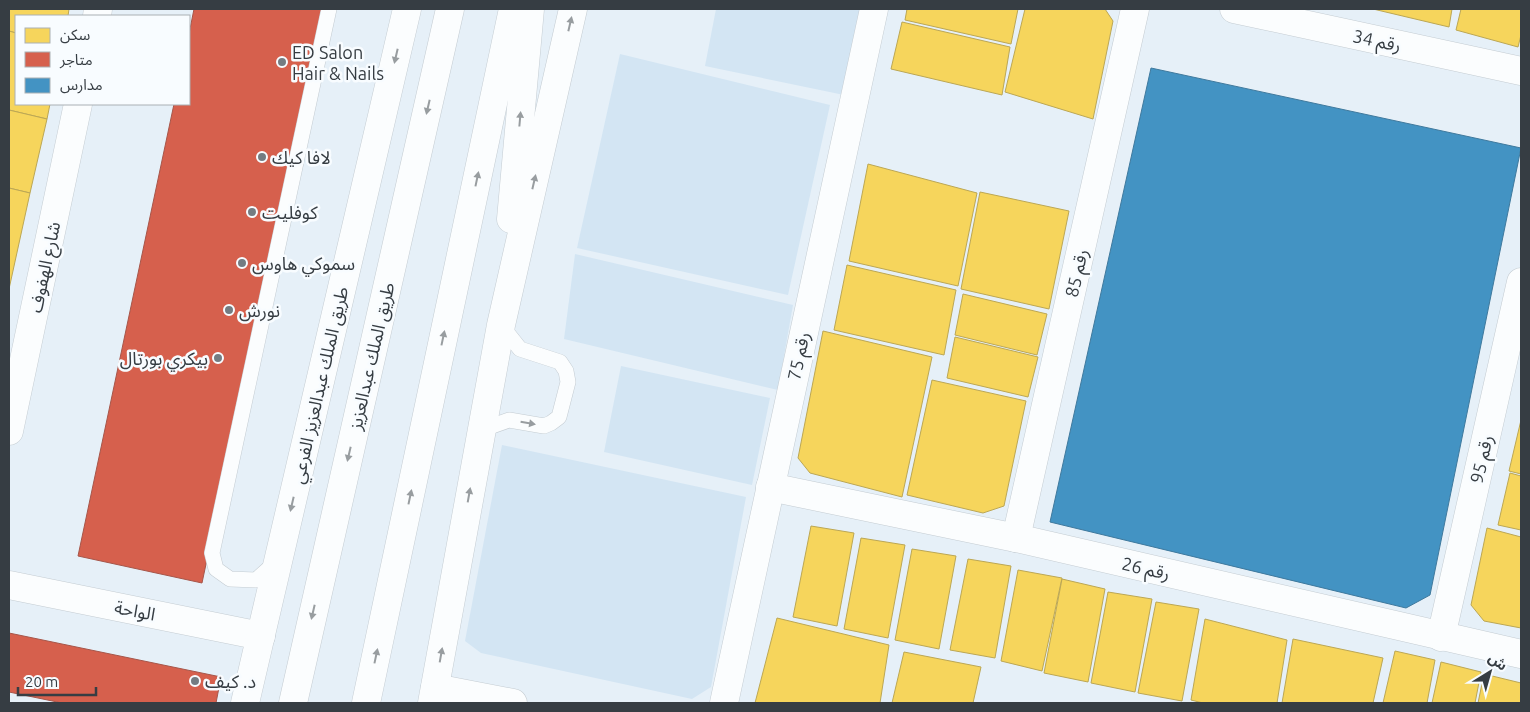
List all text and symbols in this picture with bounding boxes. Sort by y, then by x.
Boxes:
legend [15,15,190,105]
one-way arrow [566,16,574,31]
street label: رقم 34 [1350,25,1403,59]
text: سكن [60,26,91,44]
place label: ED Salon Hair & Nails [292,42,384,83]
one-way arrow [392,49,400,64]
text: متاجر [59,51,93,69]
marker: ED Salon Hair & Nails [276,56,288,68]
text: مدارس [60,76,103,94]
one-way arrow [424,100,432,115]
one-way arrow [516,111,524,127]
place label: لافا كيك [272,147,331,167]
marker: لافا كيك [256,151,268,163]
one-way arrow [473,171,481,186]
one-way arrow [530,174,538,190]
place label: كوفليت [262,202,318,224]
marker: كوفليت [246,206,258,218]
street label: شارع الهفوف [25,220,68,315]
street label: رقم 85 [1061,247,1095,300]
place label: سموكي هاوس [252,253,355,277]
marker: سموكي هاوس [236,257,248,269]
street label: طريق الملك عبدالعزيز [344,280,400,433]
street label: طريق الملك عبدالعزيز الفرعي [287,285,355,486]
place label: نورش [239,300,280,322]
marker: نورش [223,304,235,316]
one-way arrow [440,329,448,345]
street label: رقم 75 [783,330,817,383]
place label: بيكري بورتال [120,348,208,372]
marker: بيكري بورتال [212,352,224,364]
one-way arrow [520,419,535,427]
street label: رقم 95 [1466,433,1500,486]
one-way arrow [345,446,353,461]
one-way arrow [466,487,474,503]
one-way arrow [406,489,414,504]
one-way arrow [288,497,296,512]
street label: رقم 26 [1119,553,1172,587]
street label: الواحة [113,596,157,626]
one-way arrow [309,605,317,620]
one-way arrow [373,647,381,663]
one-way arrow [438,647,446,663]
north arrow [1465,647,1515,697]
text: ش [1485,649,1510,674]
scale bar [18,664,95,696]
place label: د. كيف [205,671,256,691]
text: 20 m [25,673,58,690]
marker: د. كيف [189,675,201,687]

